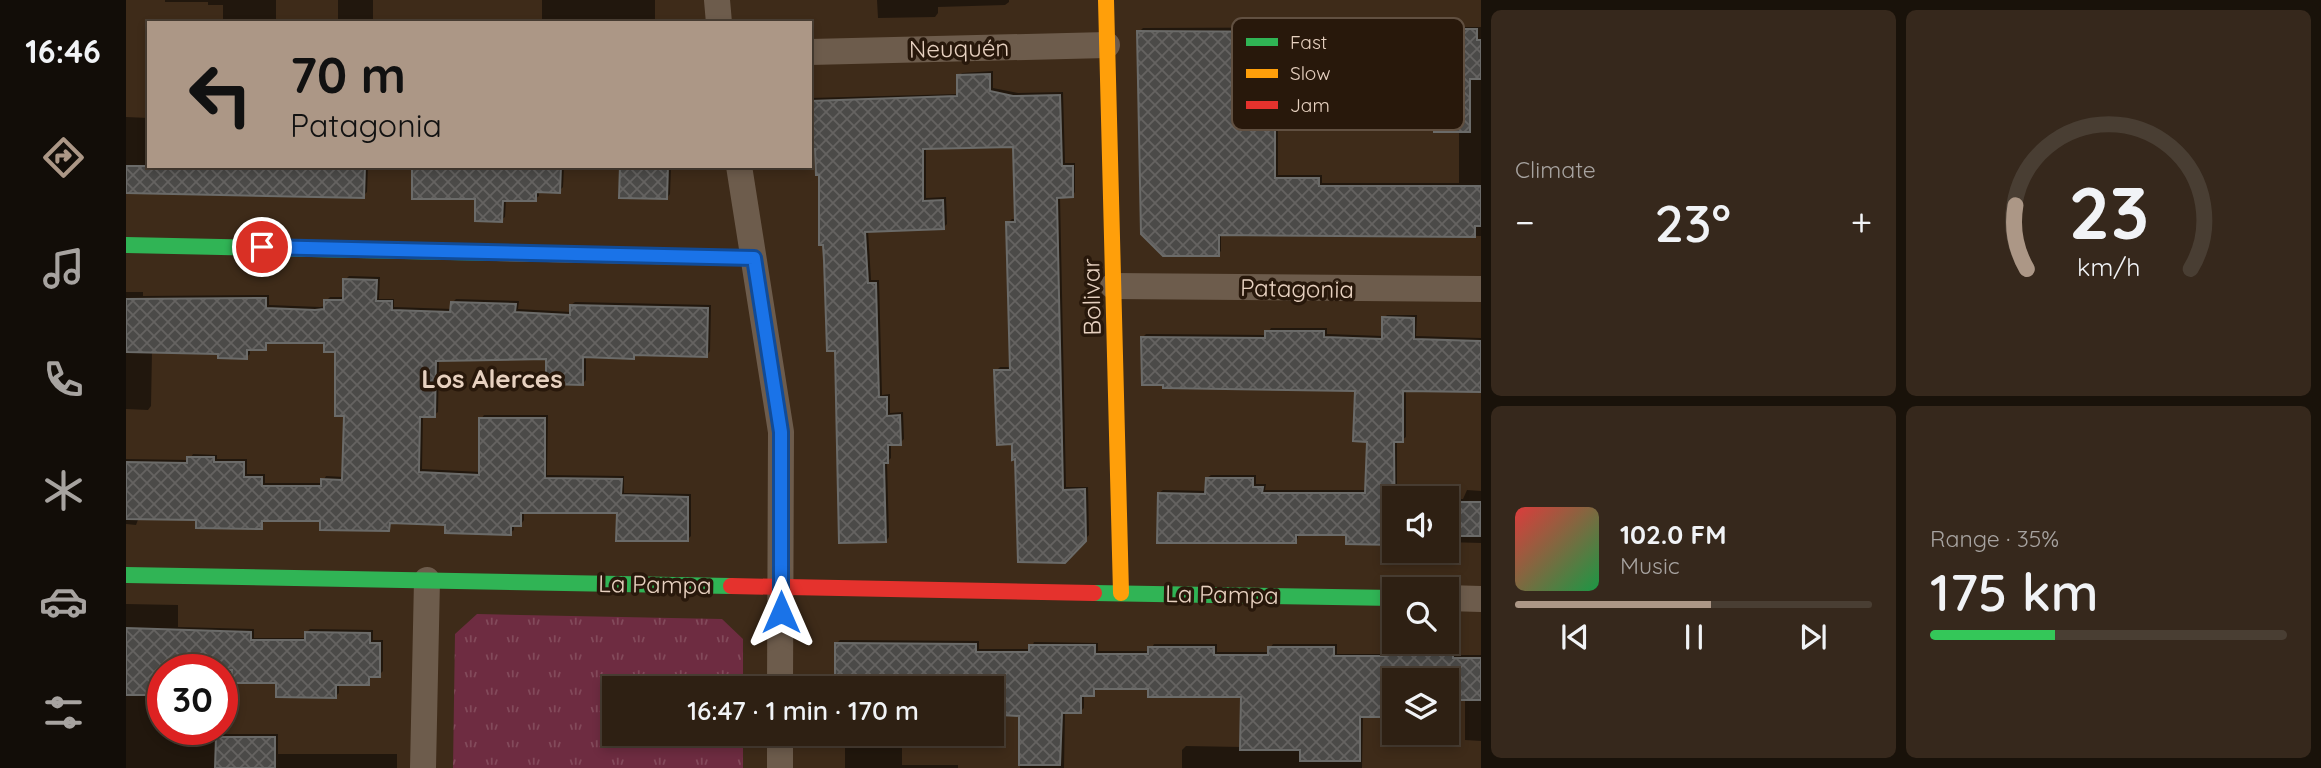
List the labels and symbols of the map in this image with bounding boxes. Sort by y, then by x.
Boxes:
legend [1232,18,1464,130]
text: Fast [1290,30,1327,54]
street label: Neuquén [909,32,1009,64]
text: Slow [1290,61,1331,85]
text: Jam [1290,93,1330,117]
pin [232,217,292,277]
street label: Bolivar [1075,258,1107,336]
street label: Patagonia [1240,272,1354,304]
district label: Los Alerces [421,362,563,395]
street label: La Pampa [598,568,712,600]
position arrow [744,575,818,649]
street label: La Pampa [1165,578,1279,610]
speed limit sign: 30 [147,654,238,745]

